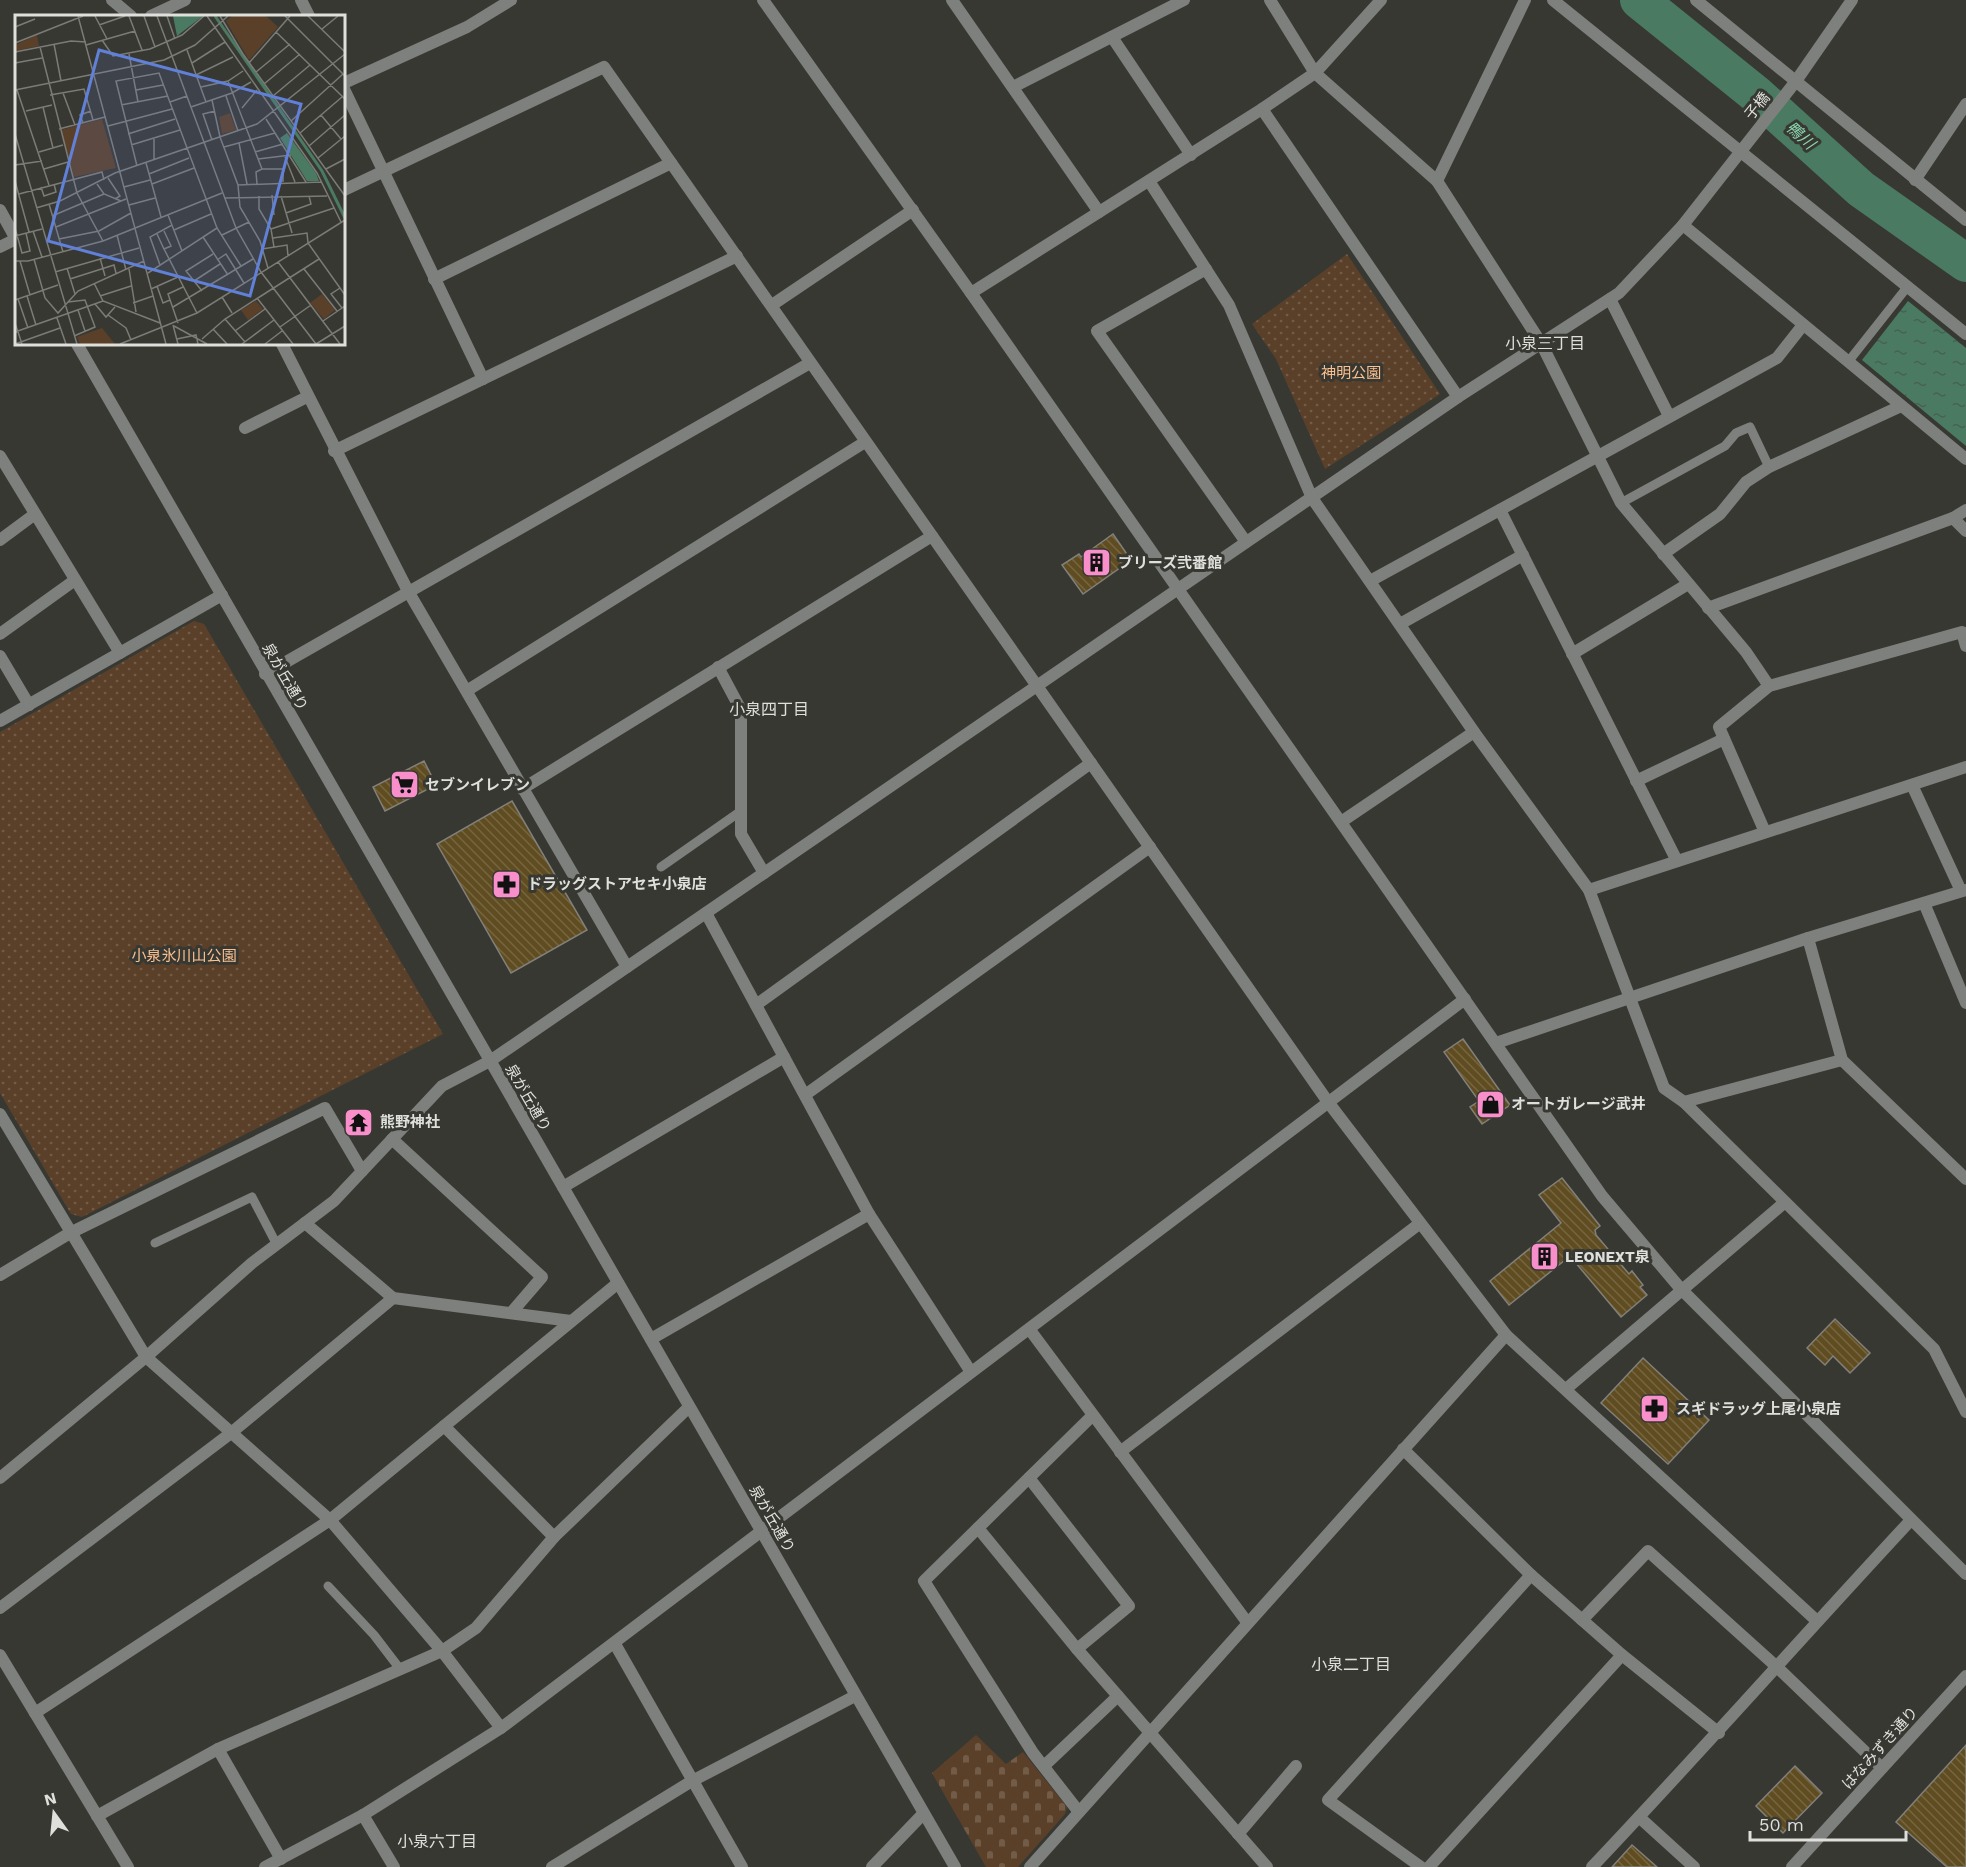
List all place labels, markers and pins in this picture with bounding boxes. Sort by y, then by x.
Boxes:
building icon: ブリーズ弐番館 [1081,547,1113,579]
place label: ブリーズ弐番館 [1118,554,1222,572]
supermarket icon: セブンイレブン [388,769,420,801]
place label: セブンイレブン [425,776,530,794]
pharmacy icon: ドラッグストアセキ小泉店 [490,868,522,900]
place label: ドラッグストアセキ小泉店 [527,875,707,893]
shop icon: オートガレージ武井 [1474,1088,1506,1120]
place label: オートガレージ武井 [1511,1095,1646,1113]
temple icon: 熊野神社 [343,1106,375,1138]
place label: 熊野神社 [380,1113,440,1131]
building icon: LEONEXT泉 [1528,1241,1560,1273]
place label: LEONEXT泉 [1565,1248,1650,1266]
pharmacy icon: スギドラッグ上尾小泉店 [1639,1393,1671,1425]
place label: スギドラッグ上尾小泉店 [1676,1400,1841,1418]

